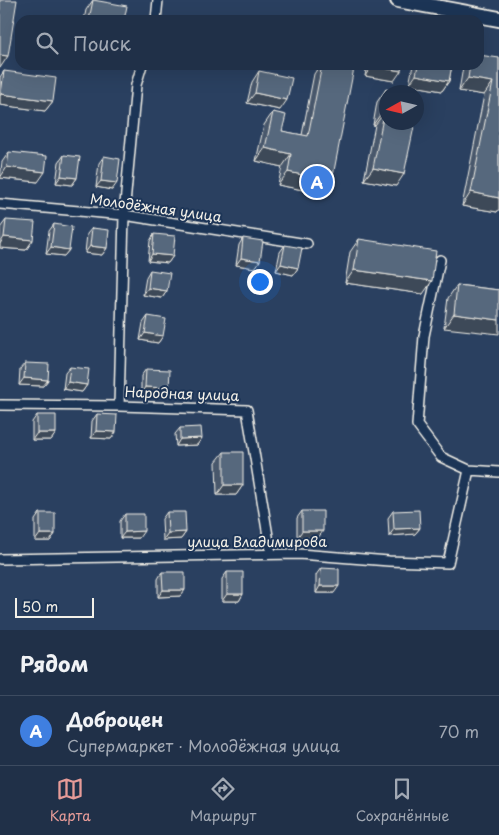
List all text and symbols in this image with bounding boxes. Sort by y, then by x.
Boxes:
search box [15,15,484,70]
icon: search [33,29,61,57]
text: Поиск [73,29,131,57]
north arrow [379,85,424,130]
pin: A [301,163,333,201]
street label: Молодёжная улица [89,188,223,227]
your location [247,269,273,295]
street label: Народная улица [124,381,240,406]
street label: улица Владимирова [187,531,327,552]
scale bar [15,595,94,618]
text: 50 m [22,596,58,617]
text: Рядом [20,647,88,679]
text: Доброцен [67,705,163,733]
text: A [30,719,42,743]
text: 70 m [439,719,479,743]
text: Супермаркет · Молодёжная улица [67,733,340,757]
tab: Карта [50,775,91,826]
tab: Маршрут [190,775,256,826]
tab: Сохранённые [356,775,449,826]

